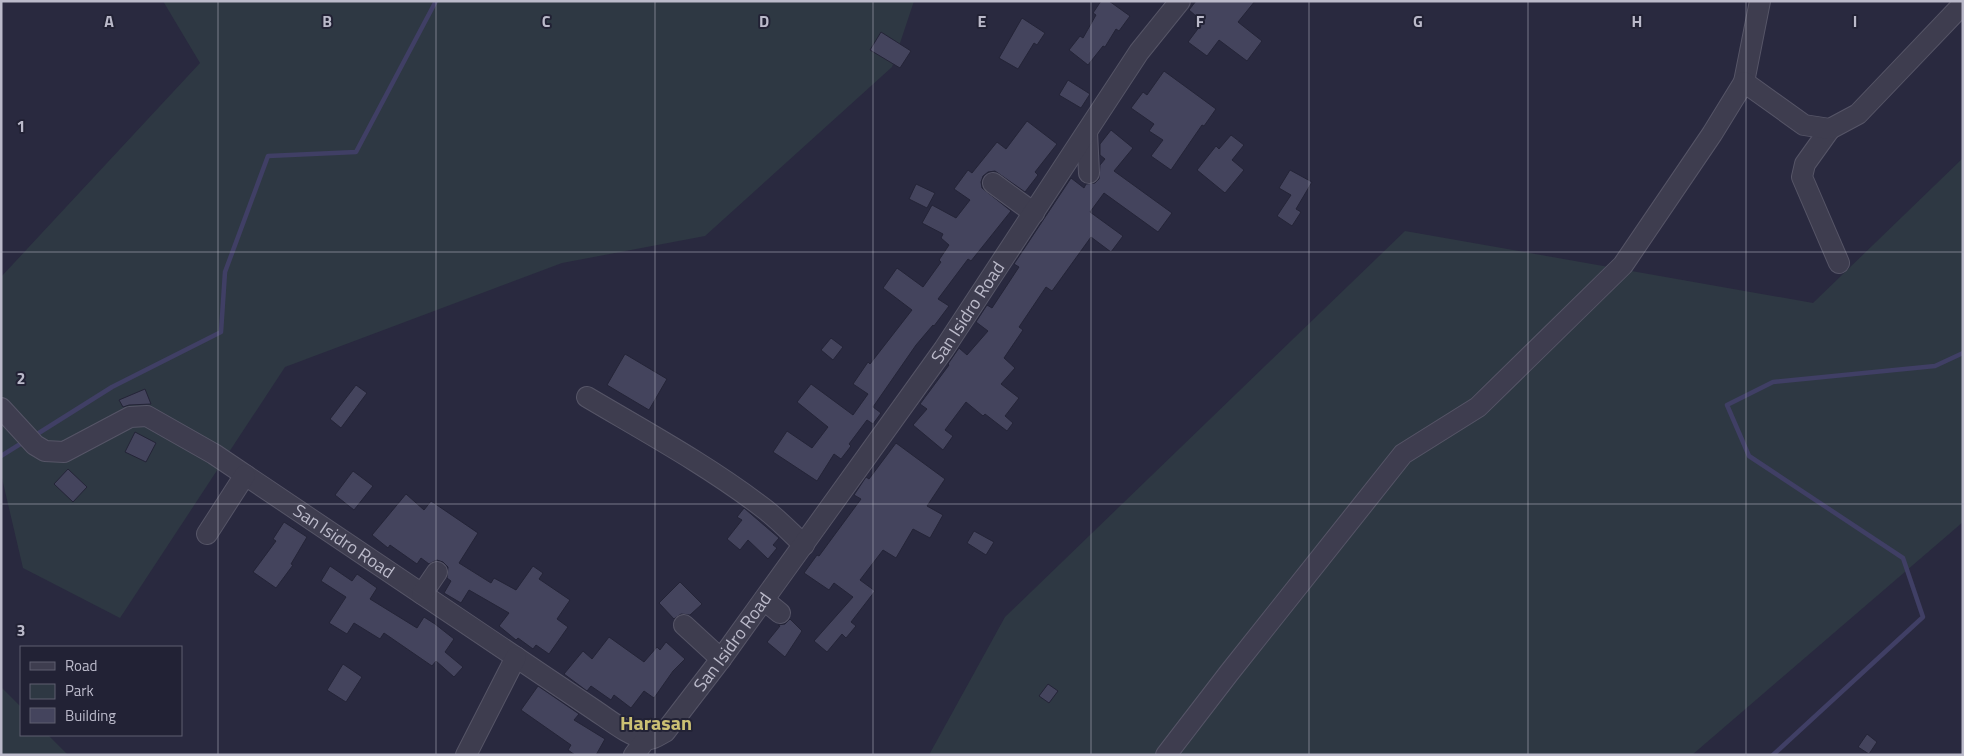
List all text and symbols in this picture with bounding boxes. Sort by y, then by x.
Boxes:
text: A [104,9,114,33]
text: B [322,9,332,33]
text: C [542,9,551,33]
text: D [759,9,769,33]
text: E [978,9,987,33]
text: F [1196,9,1205,33]
text: G [1413,9,1423,33]
text: H [1632,9,1642,33]
text: I [1853,9,1857,33]
text: 1 [17,114,25,138]
street label: San Isidro Road [924,256,1011,369]
text: 2 [17,366,25,390]
street label: San Isidro Road [288,497,400,585]
street label: San Isidro Road [687,587,778,697]
text: 3 [17,618,25,642]
legend [20,646,182,736]
text: Road [65,654,97,677]
text: Park [65,679,94,702]
text: Building [65,704,116,727]
district label: Harasan [620,707,692,738]

